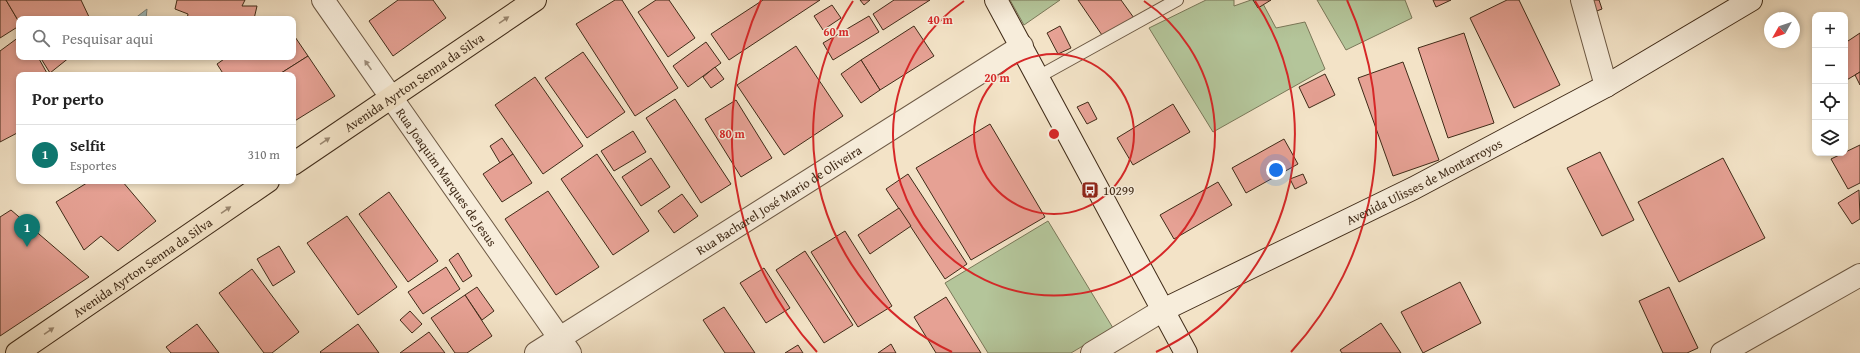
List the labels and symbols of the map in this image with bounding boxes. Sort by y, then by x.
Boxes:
text: 40 m [927,11,953,28]
north arrow [1764,12,1800,48]
one-way arrow [498,17,510,24]
text: 60 m [823,23,849,40]
street label: Avenida Ayrton Senna da Silva [340,28,489,137]
one-way arrow [364,59,372,70]
text: 20 m [984,69,1010,86]
street label: Rua Joaquim Marques de Jesus [391,104,502,250]
text: 80 m [719,125,745,142]
centre of rings [1047,127,1061,141]
street label: Avenida Ulisses de Montarroyos [1343,134,1506,230]
one-way arrow [320,137,330,145]
street label: Rua Bacharel José Mario de Oliveira [692,140,866,260]
your location [1266,160,1286,180]
bus stop icon: 10299 [1080,180,1100,200]
place label: 10299 [1103,181,1134,200]
one-way arrow [220,206,231,214]
street label: Avenida Ayrton Senna da Silva [69,212,217,322]
pin: 1 [14,214,40,247]
one-way arrow [44,327,55,335]

